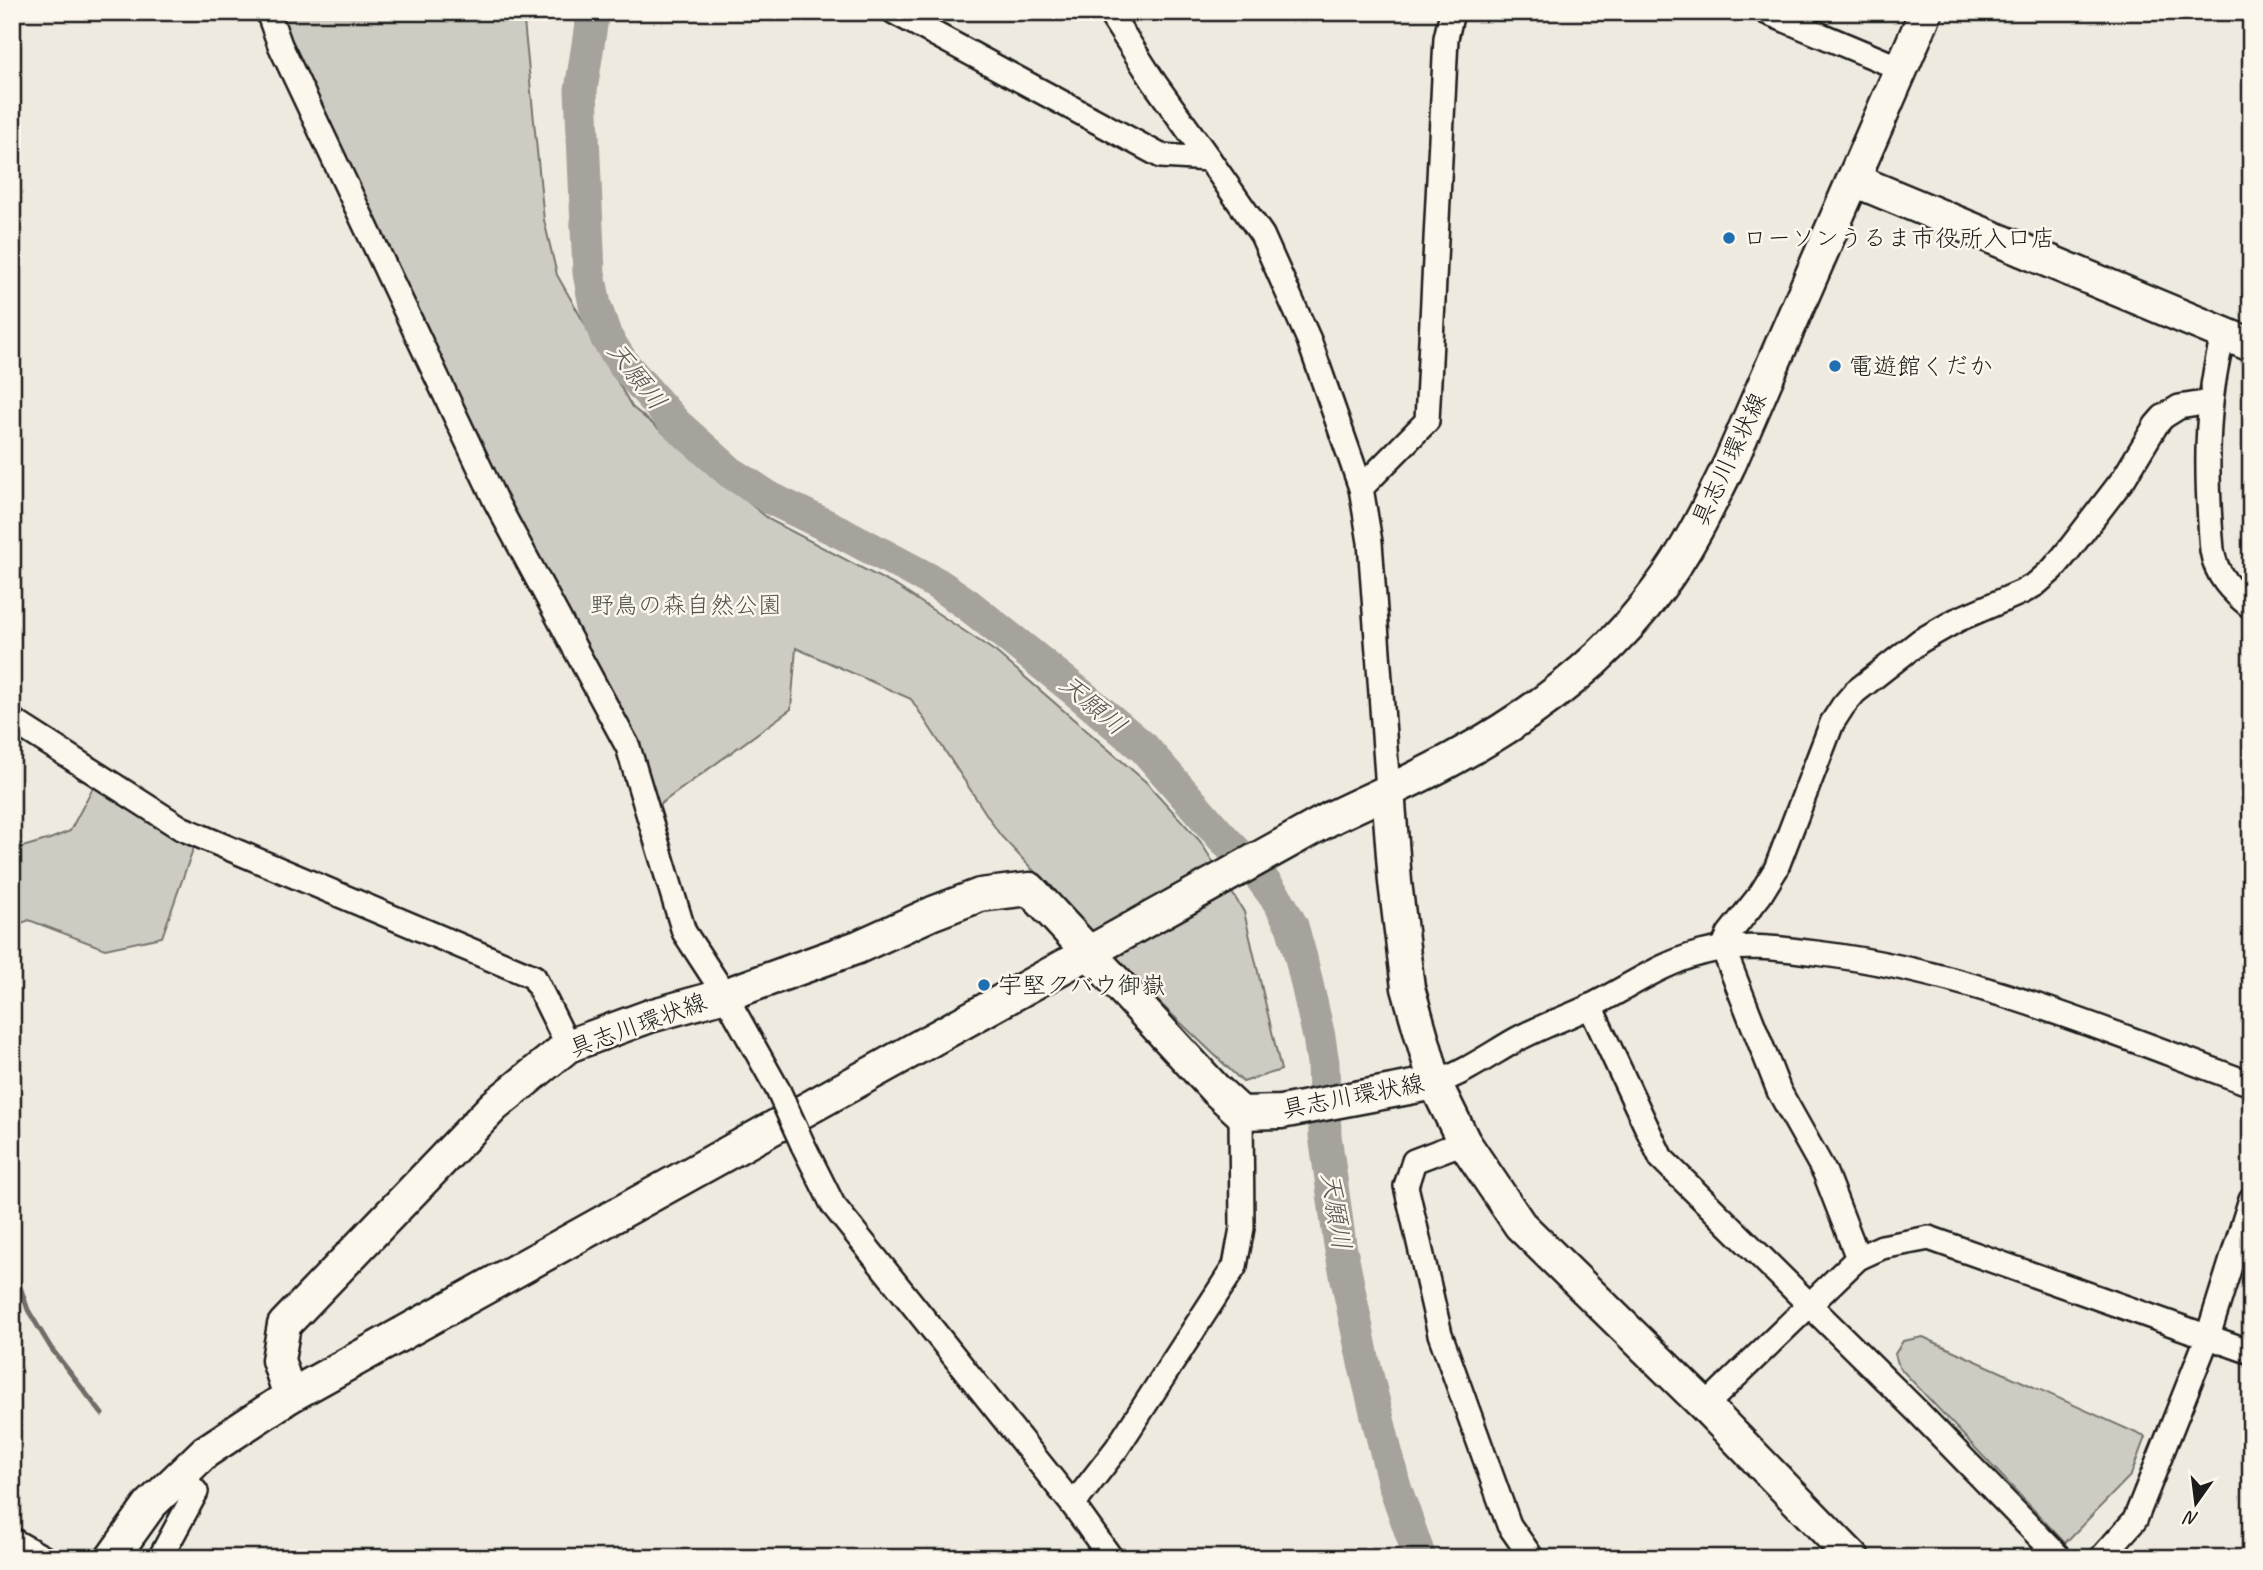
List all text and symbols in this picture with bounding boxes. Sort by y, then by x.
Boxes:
place label: ローソンうるま市役所入口店 [1743,223,2055,253]
marker: ローソンうるま市役所入口店 [1721,230,1737,246]
water label: 天願川 [600,335,674,417]
place label: 電遊館くだか [1849,351,1993,381]
marker: 電遊館くだか [1827,358,1843,374]
street label: 具志川環状線 [1685,387,1773,531]
park label: 野鳥の森自然公園 [590,590,782,620]
water label: 天願川 [1053,667,1133,743]
place label: 宇堅クバウ御嶽 [998,970,1166,1000]
marker: 宇堅クバウ御嶽 [976,977,992,993]
street label: 具志川環状線 [565,986,711,1064]
street label: 具志川環状線 [1279,1068,1427,1124]
water label: 天願川 [1314,1170,1358,1252]
north arrow [2162,1468,2232,1538]
text: N [2180,1505,2201,1532]

